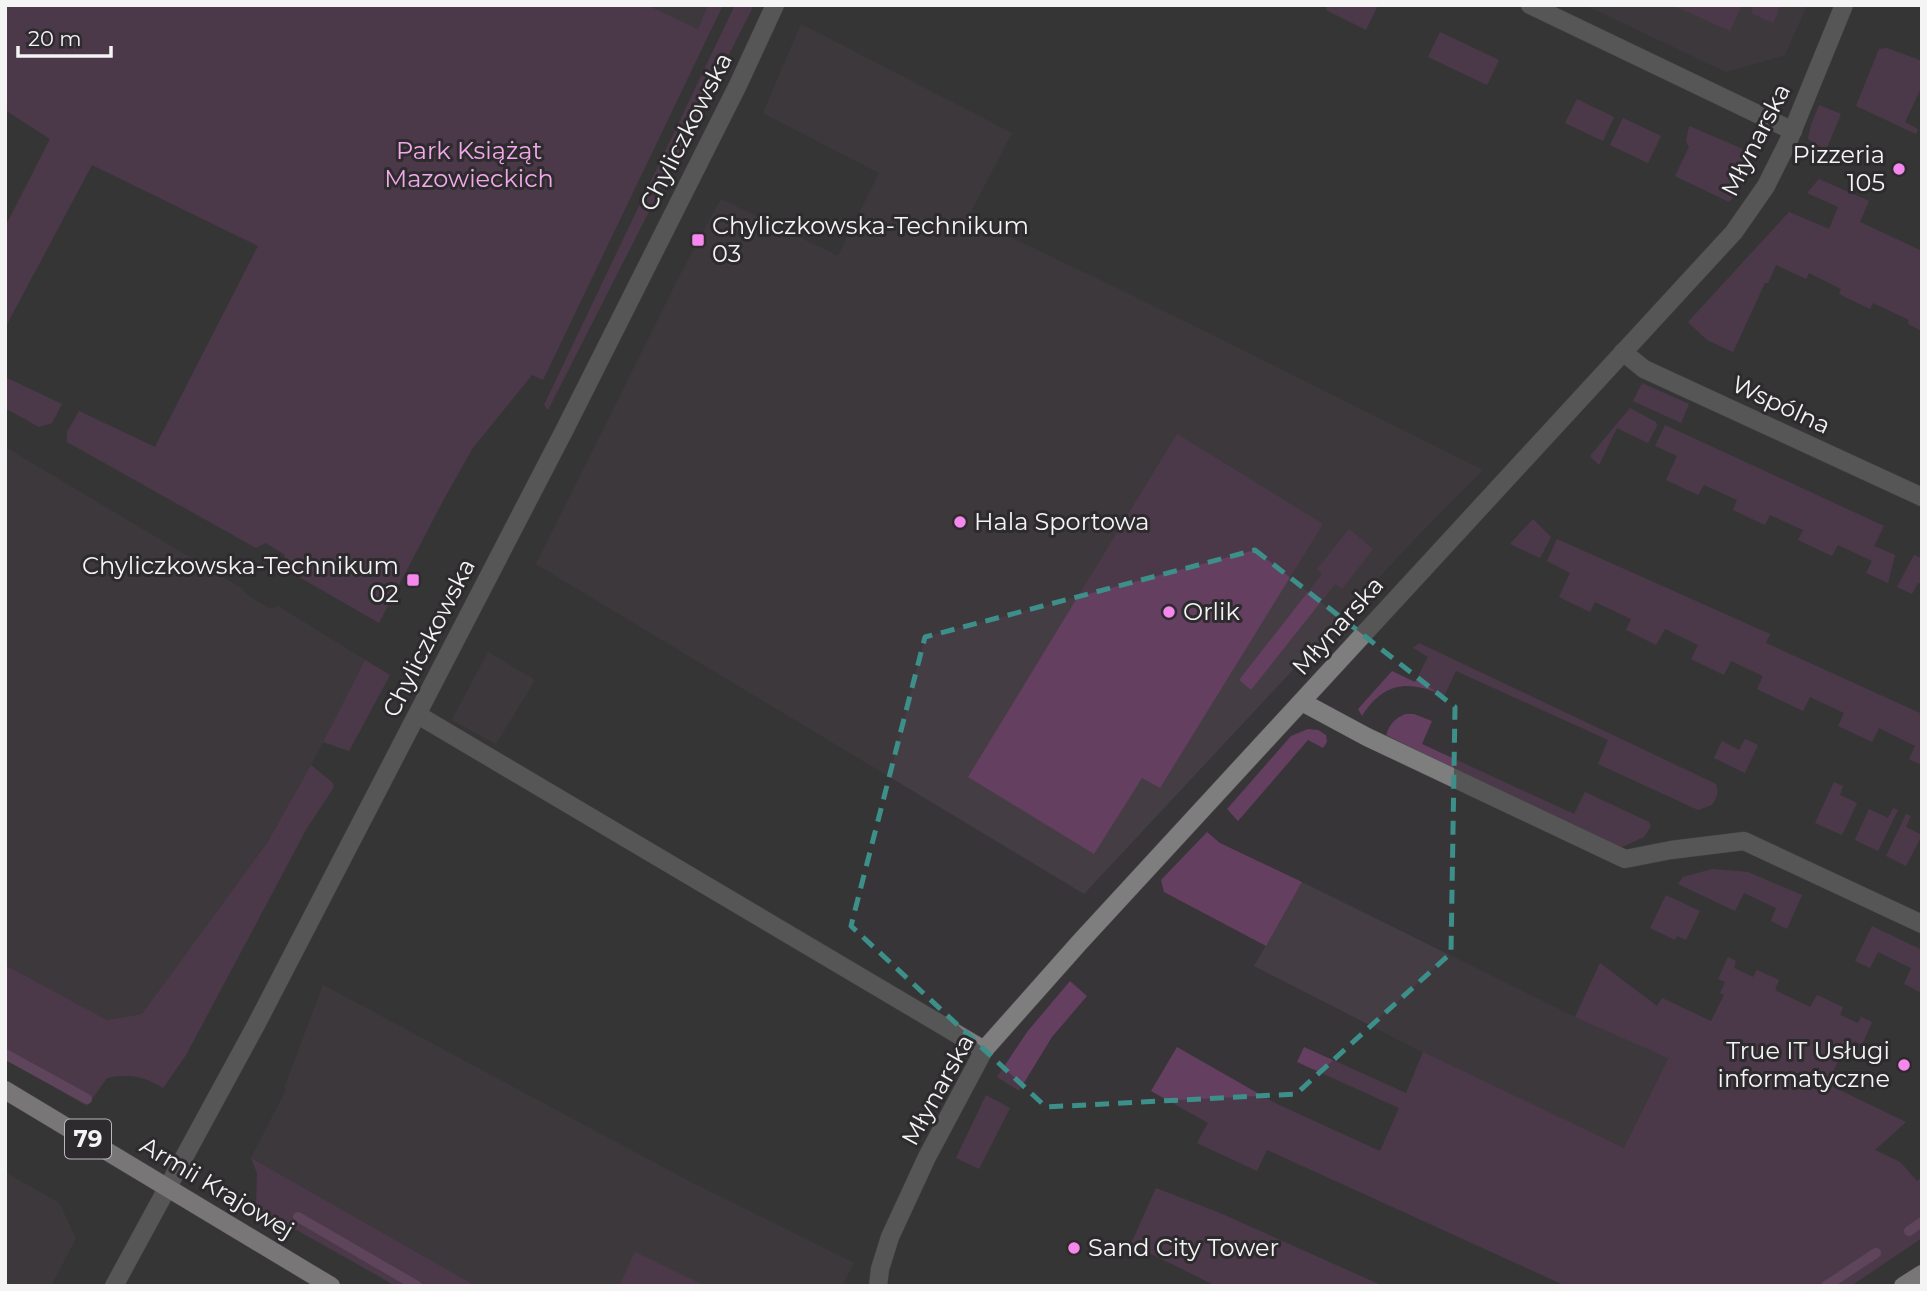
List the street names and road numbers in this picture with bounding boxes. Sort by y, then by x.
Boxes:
street label: Chyliczkowska [633,48,738,216]
street label: Młynarska [1715,79,1796,201]
street label: Wspólna [1727,369,1835,440]
street label: Chyliczkowska [376,554,481,722]
street label: Młynarska [1286,570,1389,681]
street label: Młynarska [895,1029,980,1150]
road number: 79 [65,1120,111,1158]
street label: Armii Krajowej [135,1130,299,1245]

